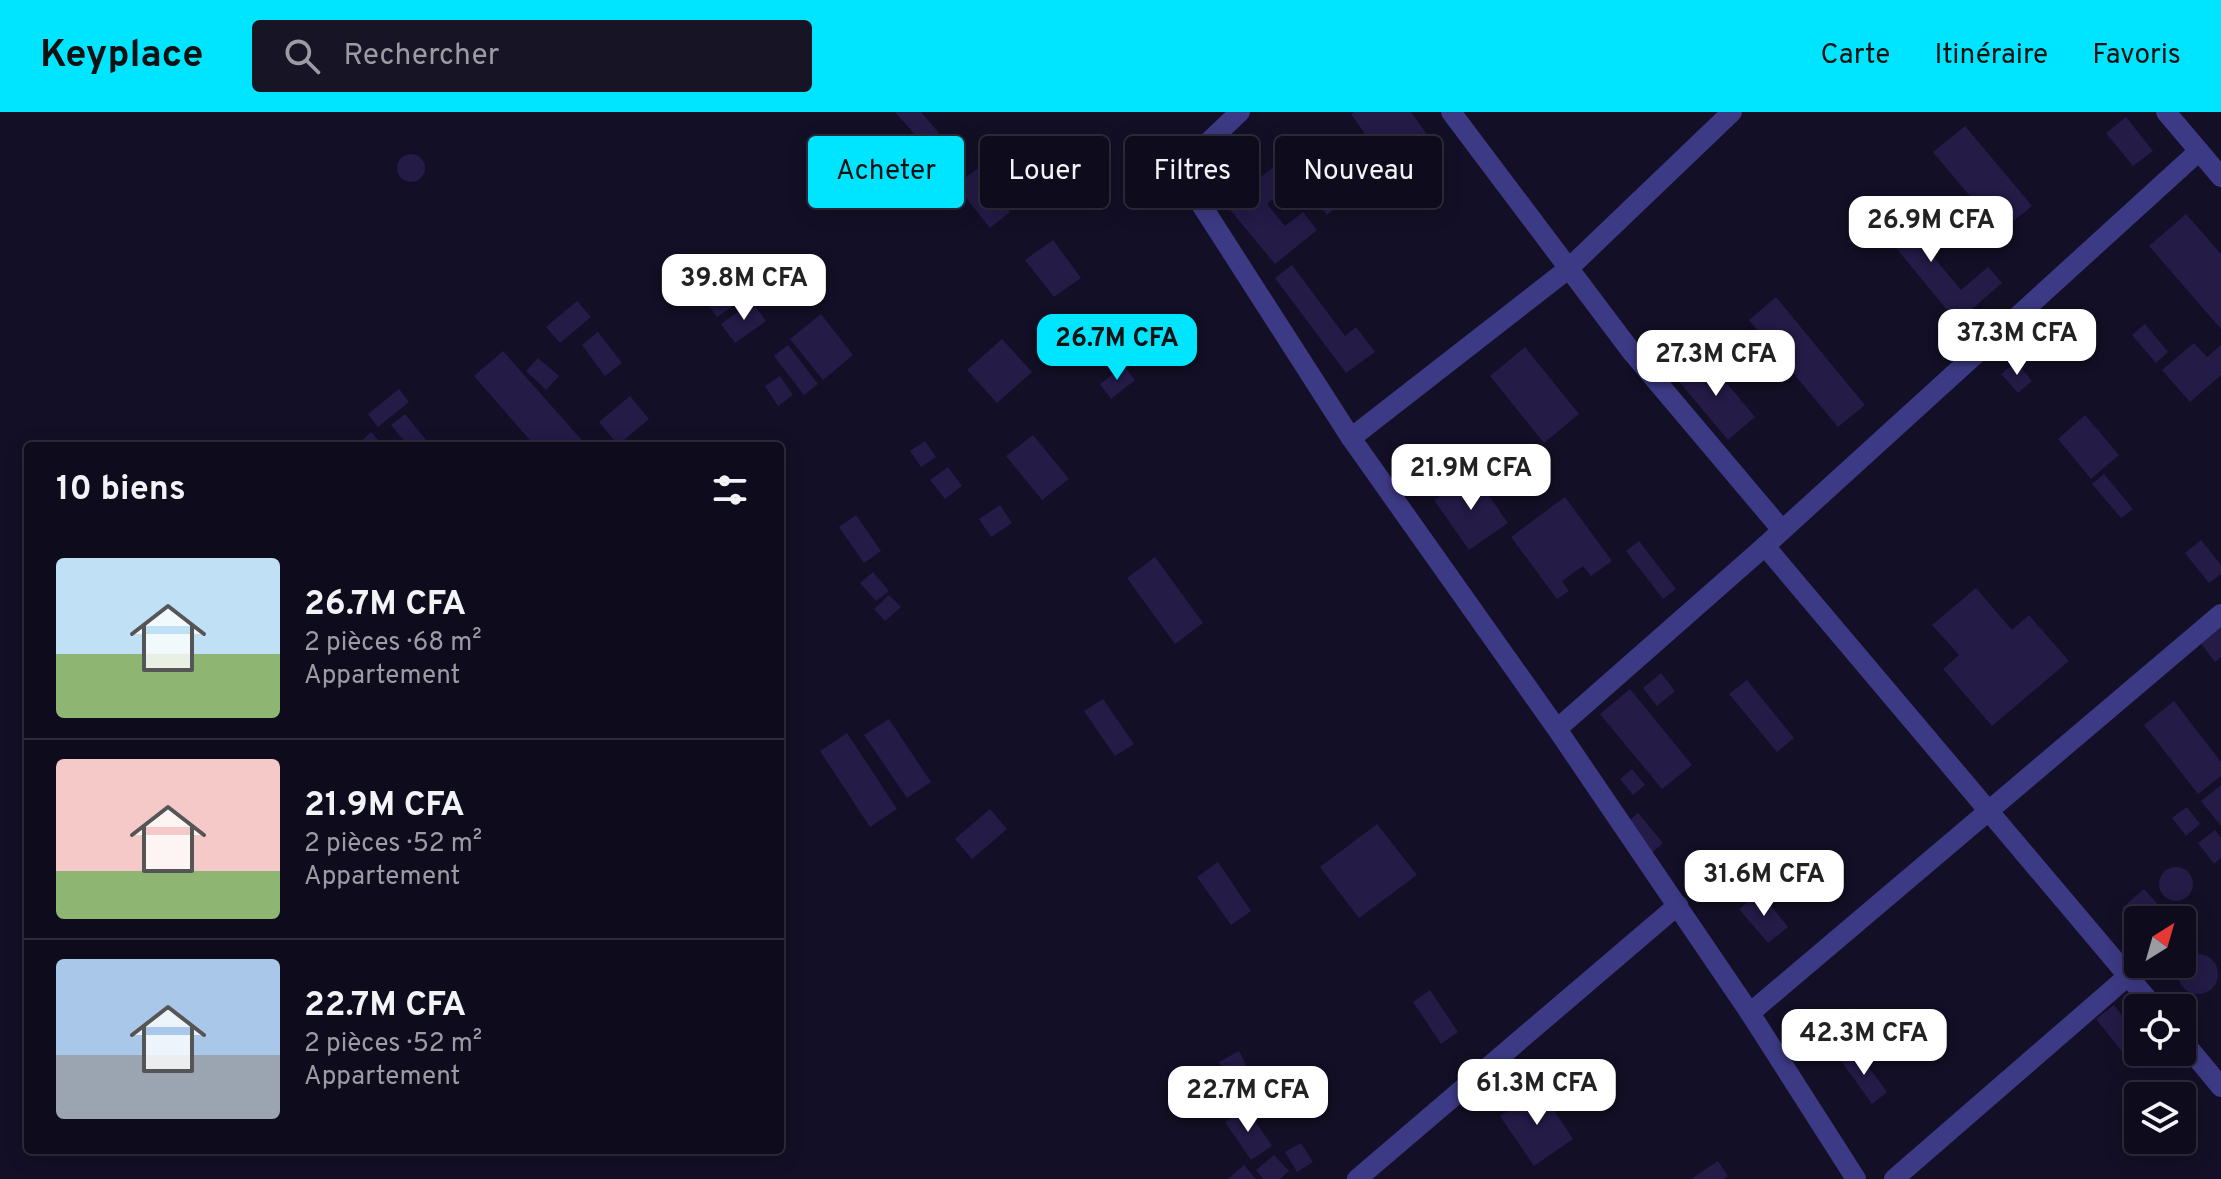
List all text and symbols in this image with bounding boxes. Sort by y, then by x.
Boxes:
search box [252,20,812,92]
text: Keyplace [40,32,204,81]
icon: search [280,34,324,78]
text: Rechercher [344,38,500,75]
text: Carte [1821,38,1890,74]
text: Itinéraire [1934,38,2048,74]
text: Favoris [2092,38,2181,74]
chip: Acheter [808,136,964,208]
chip: Louer [980,136,1109,208]
chip: Filtres [1125,136,1259,208]
chip: Nouveau [1275,136,1442,208]
pin: 26.9M CFA [1839,196,2023,264]
text: 26.9M CFA [1867,205,1995,238]
pin: 39.8M CFA [652,254,836,322]
text: 39.8M CFA [680,263,808,296]
pin: 37.3M CFA [1925,309,2109,377]
pin: 26.7M CFA [1025,314,1209,382]
text: 37.3M CFA [1956,318,2078,351]
text: 26.7M CFA [1055,323,1179,356]
pin: 27.3M CFA [1624,330,1808,398]
text: 27.3M CFA [1655,339,1777,372]
pin: 21.9M CFA [1379,444,1563,512]
text: 21.9M CFA [1410,453,1532,486]
icon: filters [708,468,752,512]
text: 10 biens [56,469,186,512]
text: 26.7M CFA [304,584,466,627]
icon: home [120,590,216,686]
text: 2 pièces · 68 m² [304,627,482,660]
text: Appartement [304,660,460,693]
text: 21.9M CFA [304,785,465,828]
icon: home [120,791,216,887]
text: 2 pièces · 52 m² [304,828,482,861]
pin: 31.6M CFA [1672,850,1856,918]
text: 31.6M CFA [1703,859,1825,892]
text: Appartement [304,861,460,894]
north arrow [2124,906,2196,978]
map controls [2124,906,2196,1154]
text: 22.7M CFA [304,985,466,1028]
icon: home [120,991,216,1087]
button: locate [2124,994,2196,1066]
pin: 42.3M CFA [1772,1009,1956,1077]
text: 42.3M CFA [1800,1018,1928,1051]
text: 2 pièces · 52 m² [304,1028,482,1061]
pin: 61.3M CFA [1445,1059,1629,1127]
text: Appartement [304,1061,460,1094]
pin: 22.7M CFA [1156,1066,1340,1134]
text: 61.3M CFA [1476,1068,1598,1101]
text: 22.7M CFA [1186,1075,1310,1108]
button: layers [2124,1082,2196,1154]

